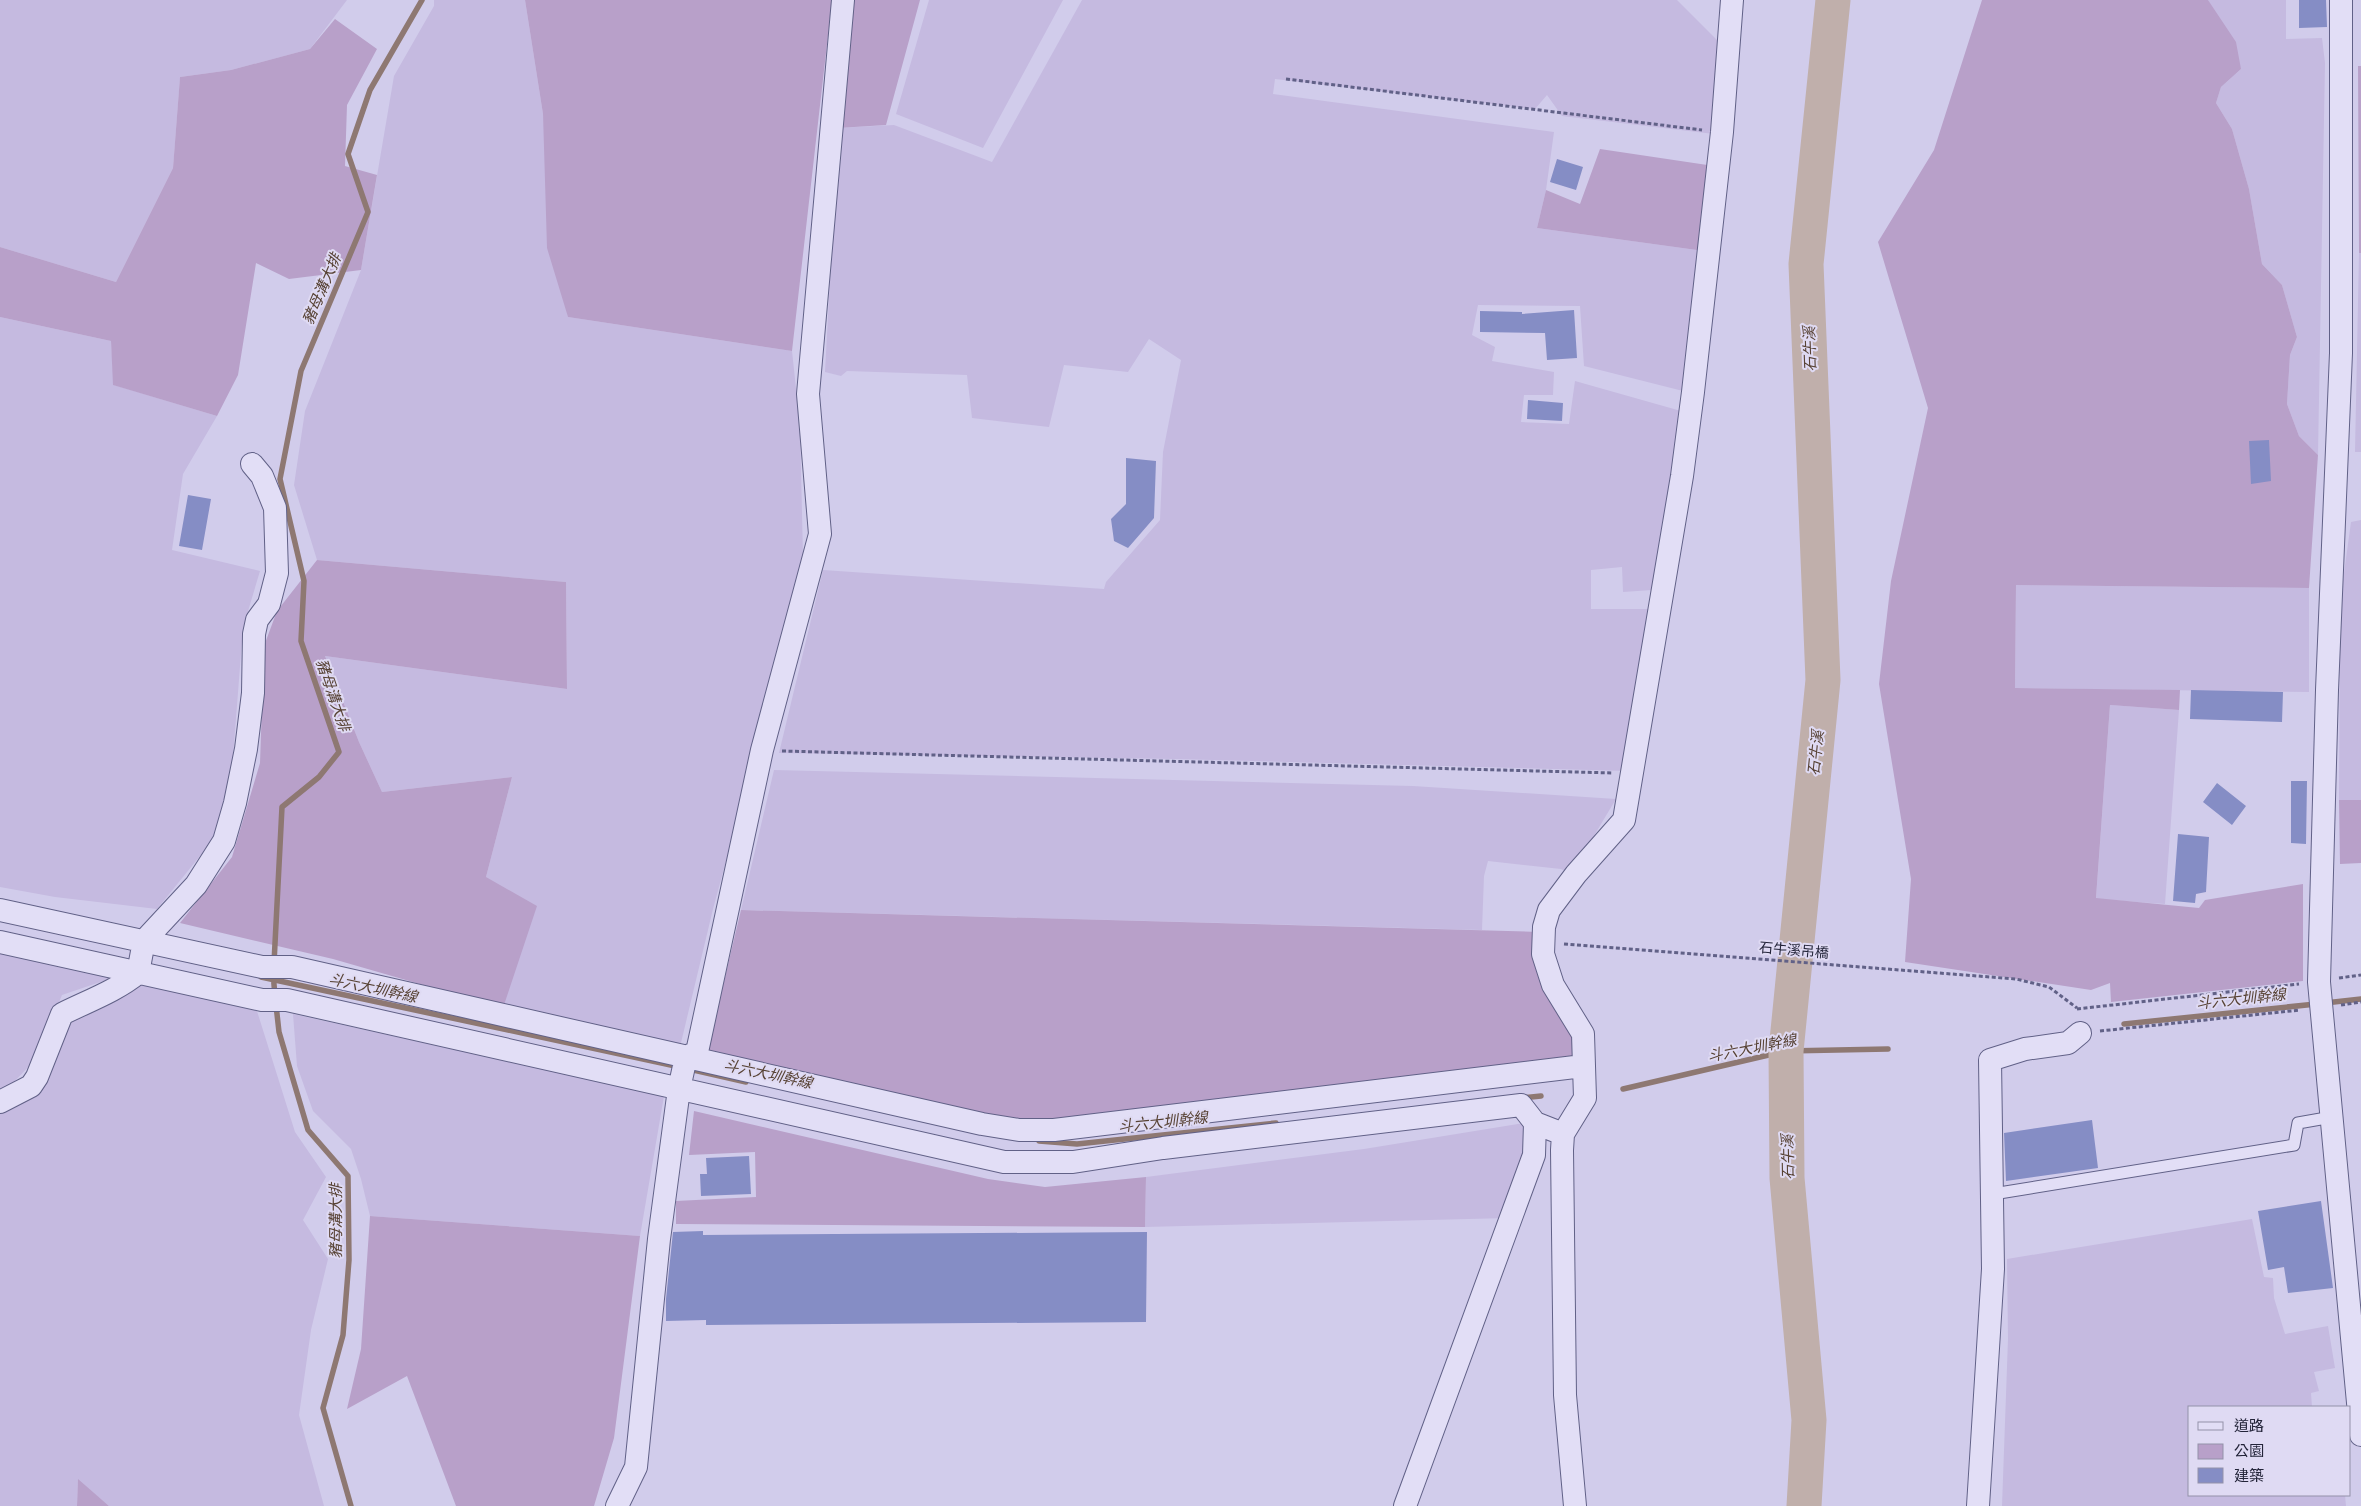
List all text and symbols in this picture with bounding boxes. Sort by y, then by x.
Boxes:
water label: 豬母溝大排 [297,248,346,327]
water label: 石牛溪 [1798,324,1820,372]
water label: 豬母溝大排 [312,656,356,735]
water label: 石牛溪 [1803,727,1828,776]
street label: 石牛溪吊橋 [1758,937,1830,962]
water label: 斗六大圳幹線 [327,968,421,1007]
water label: 斗六大圳幹線 [2195,983,2289,1013]
water label: 斗六大圳幹線 [1706,1028,1800,1065]
water label: 斗六大圳幹線 [722,1054,816,1093]
water label: 斗六大圳幹線 [1117,1106,1211,1136]
water label: 石牛溪 [1777,1132,1797,1180]
water label: 豬母溝大排 [325,1182,345,1259]
legend [2188,1406,2351,1496]
text: 道路 [2234,1415,2264,1435]
text: 公園 [2234,1440,2264,1460]
text: 建築 [2234,1465,2264,1485]

